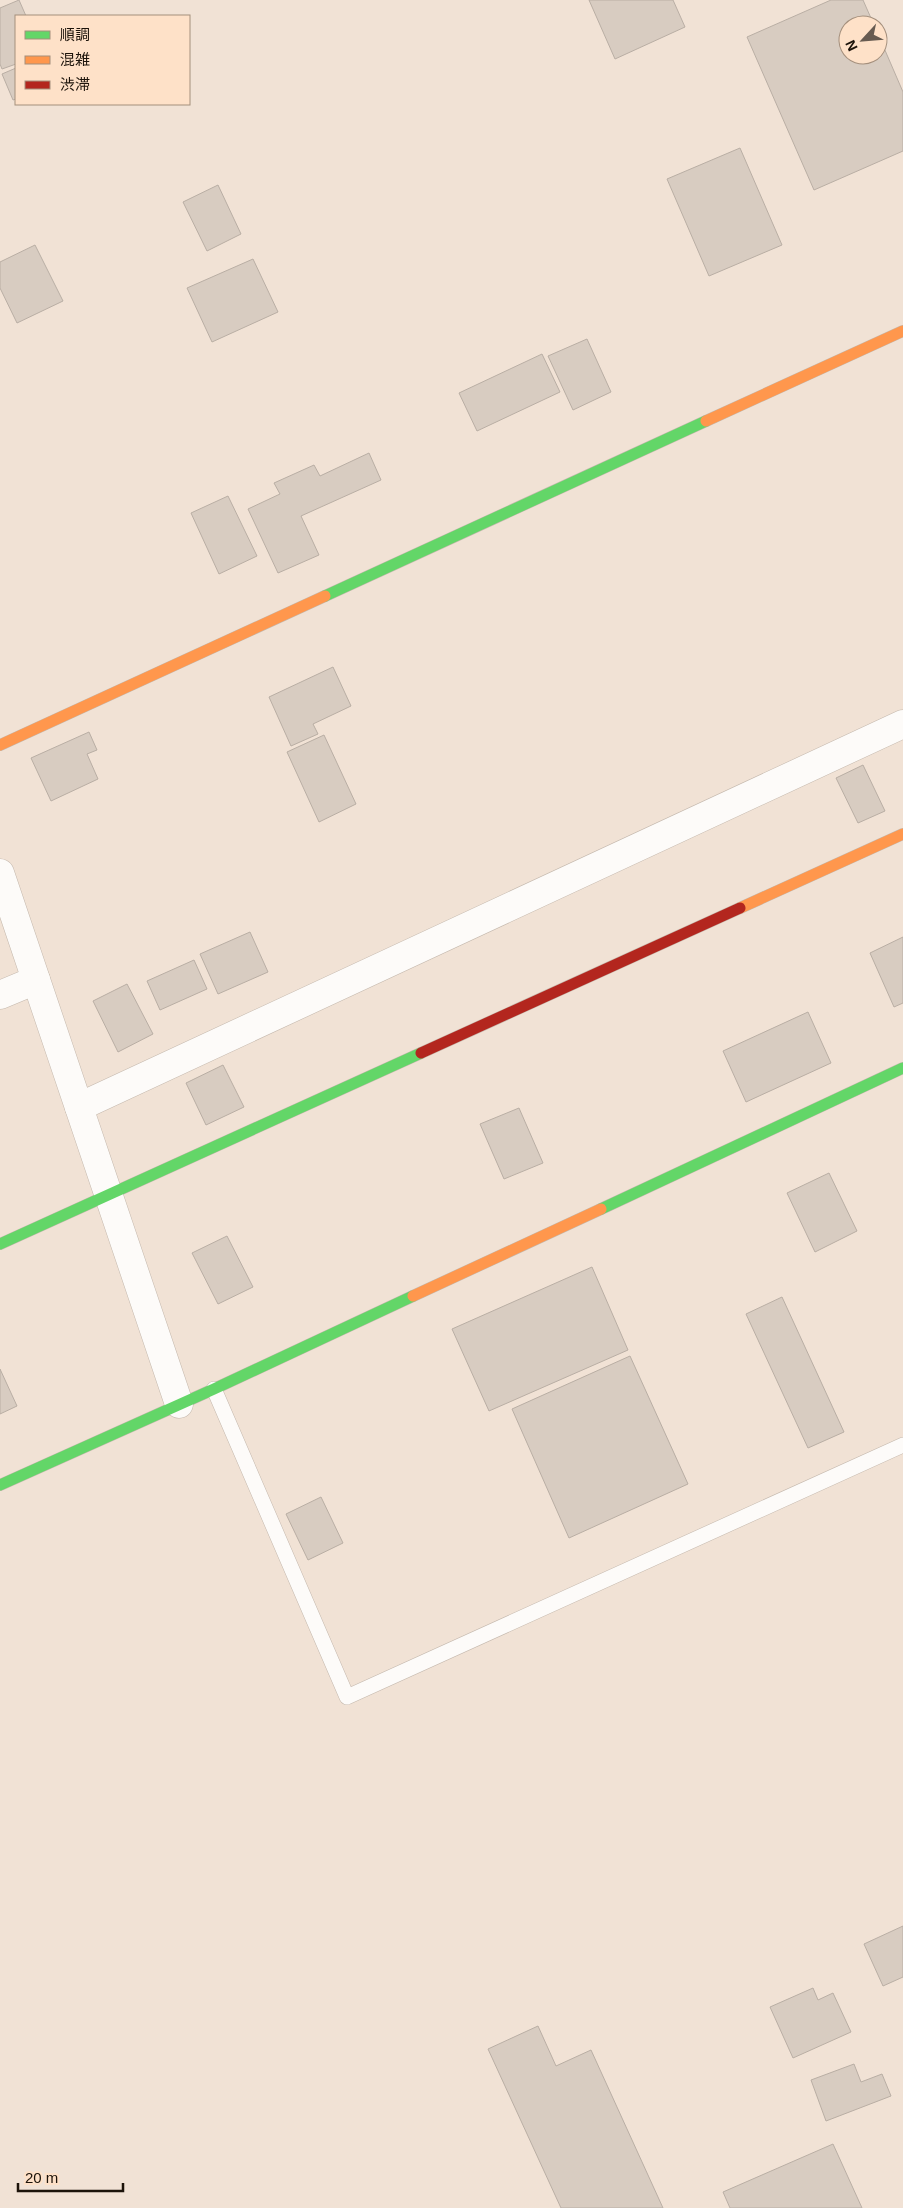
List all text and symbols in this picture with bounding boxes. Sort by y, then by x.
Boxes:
legend [15,15,190,105]
north arrow [838,15,888,65]
text: 順調 [60,26,90,43]
text: N [842,38,861,54]
text: 混雑 [60,51,90,68]
text: 渋滞 [60,76,90,93]
scale bar [18,2160,122,2192]
text: 20 m [25,2169,58,2186]

